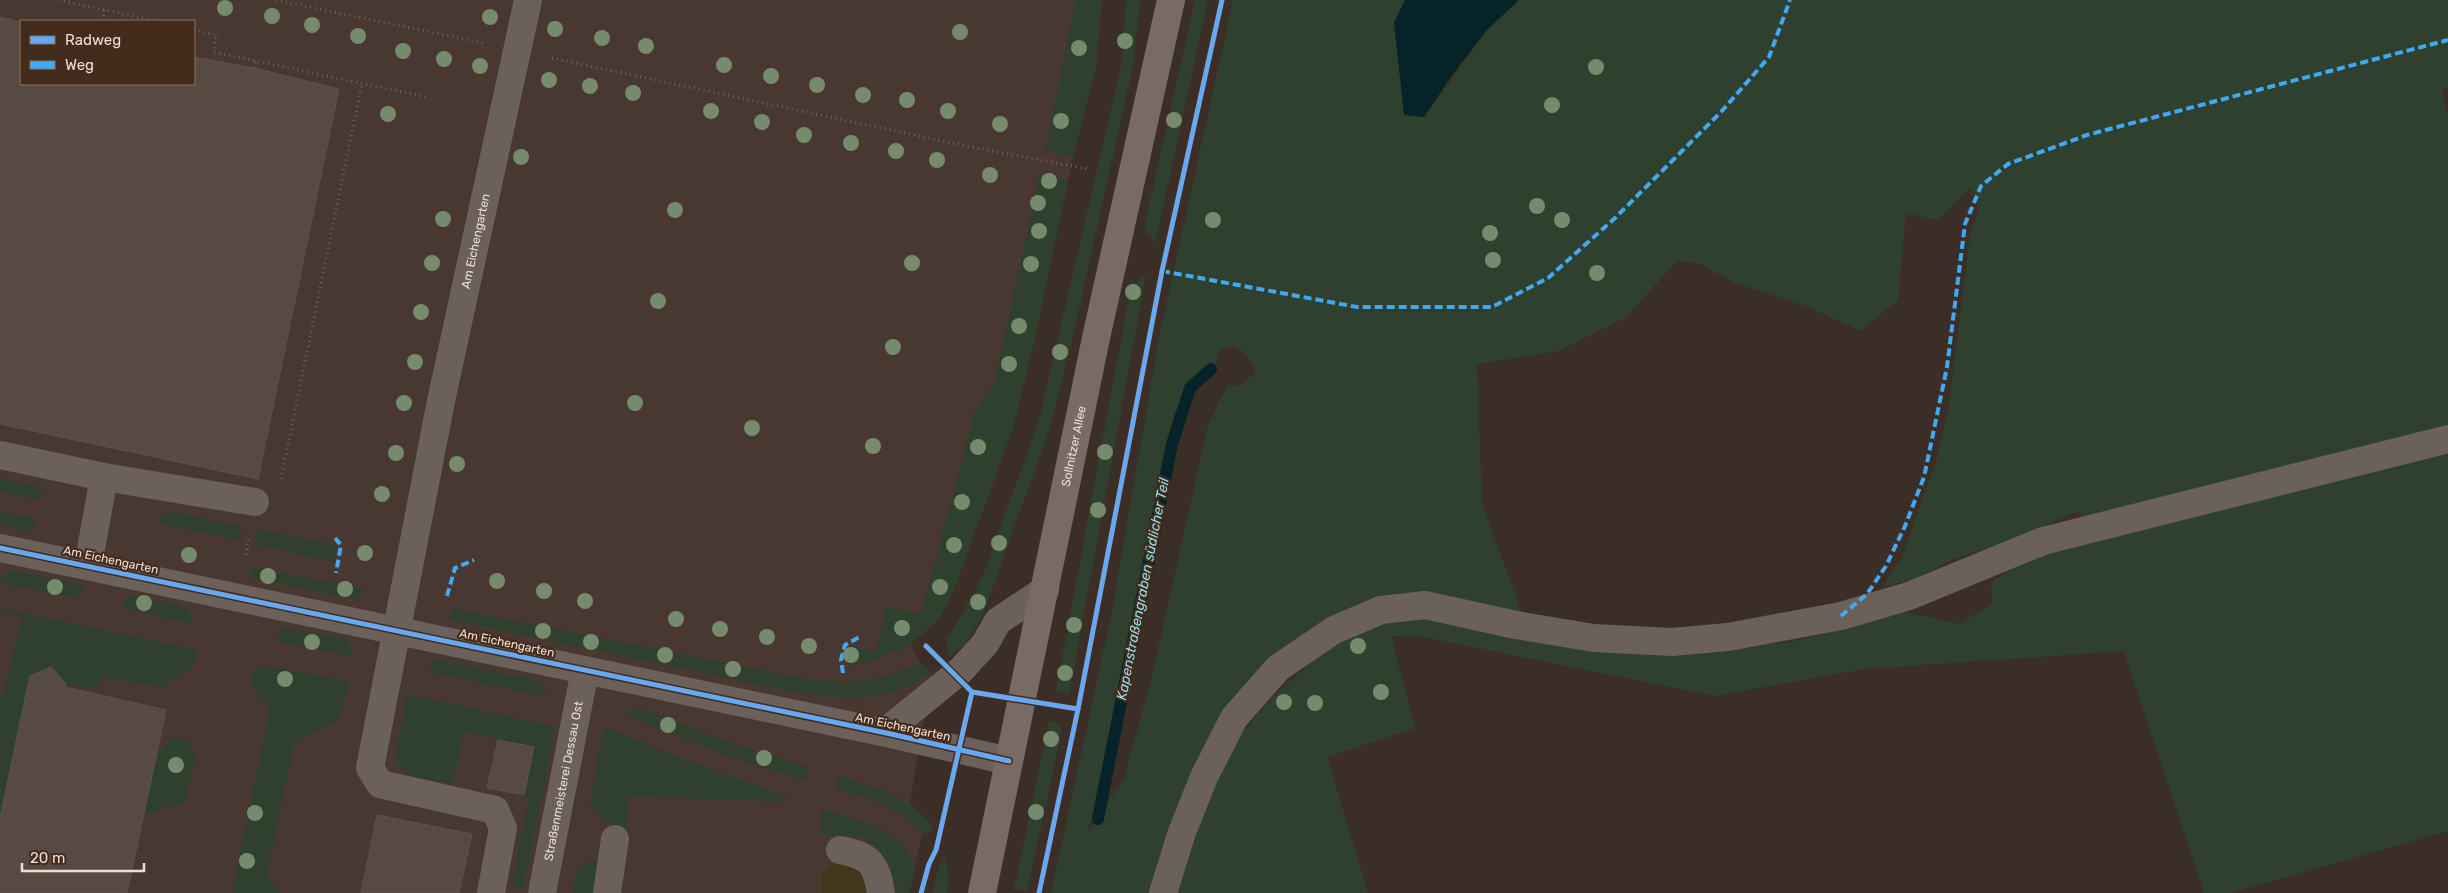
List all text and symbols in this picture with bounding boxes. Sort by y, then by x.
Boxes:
legend [20,20,195,85]
text: Radweg [65,31,121,49]
text: Weg [65,56,94,74]
street label: Am Eichengarten [459,192,493,290]
street label: Sollnitzer Allee [1059,404,1089,488]
water label: Kapenstraßengraben südlicher Teil [1113,476,1173,702]
street label: Am Eichengarten [62,543,160,577]
street label: Am Eichengarten [458,626,556,660]
street label: Straßenmeisterei Dessau Ost [541,700,586,862]
street label: Am Eichengarten [854,710,952,744]
scale bar [22,840,145,872]
text: 20 m [30,849,65,867]

